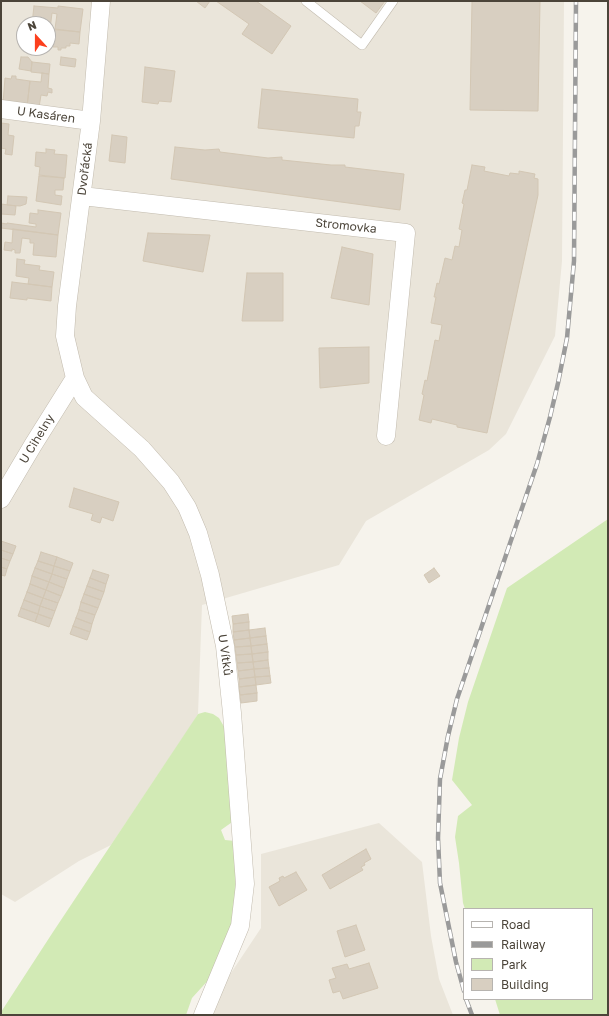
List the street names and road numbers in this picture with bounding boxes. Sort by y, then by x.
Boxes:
street label: U Kasáren [16,104,76,126]
street label: Dvořácká [75,142,95,196]
street label: Stromovka [315,216,377,236]
street label: U Cihelny [17,412,57,466]
street label: U Vítků [215,633,235,677]

